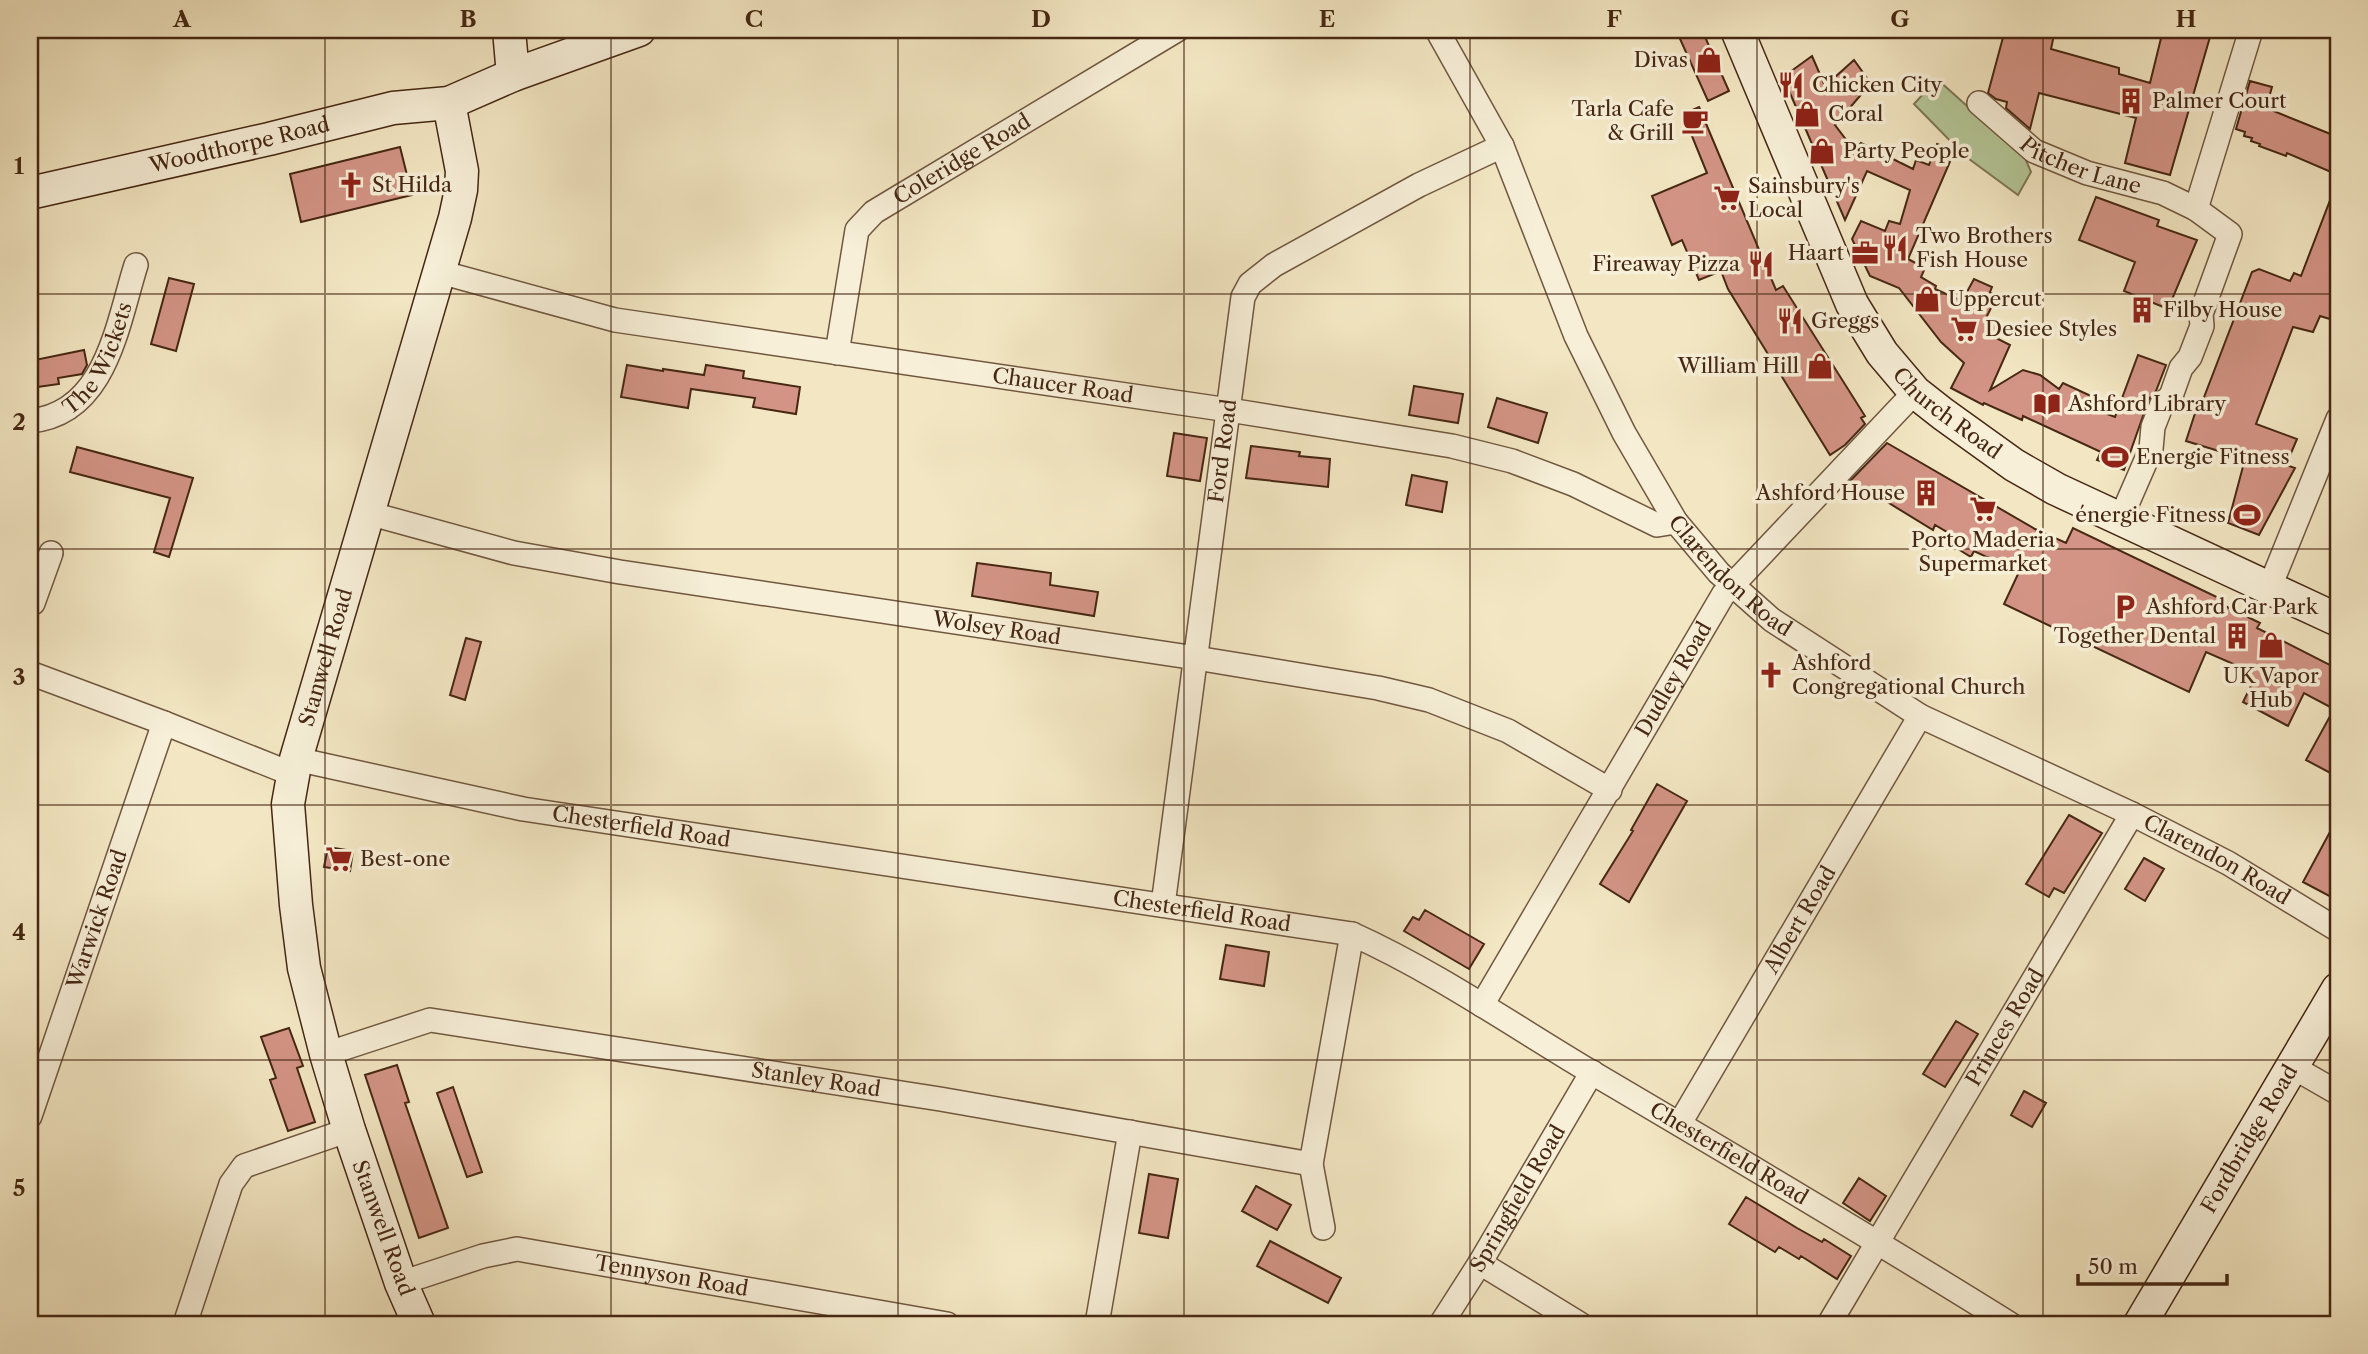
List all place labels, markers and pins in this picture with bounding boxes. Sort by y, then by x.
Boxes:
shop icon: Divas [1694,45,1724,75]
place label: Divas [1634,47,1688,72]
restaurant icon: Chicken City [1776,70,1806,100]
place label: Chicken City [1812,72,1943,97]
building icon: Palmer Court [2116,86,2146,116]
place label: Palmer Court [2152,88,2287,113]
place label: Tarla Cafe & Grill [1571,96,1674,145]
shop icon: Coral [1792,99,1822,129]
place label: Coral [1828,101,1883,126]
cafe icon: Tarla Cafe & Grill [1680,106,1710,136]
shop icon: Party People [1807,136,1837,166]
place label: Party People [1843,138,1969,163]
church icon: St Hilda [336,170,366,200]
place label: St Hilda [372,172,453,197]
place label: Sainsbury's Local [1748,173,1860,222]
supermarket icon: Sainsbury's Local [1712,183,1742,213]
place label: Two Brothers Fish House [1916,223,2053,272]
restaurant icon: Two Brothers Fish House [1880,233,1910,263]
office icon: Haart [1850,238,1880,268]
place label: Haart [1788,240,1845,265]
restaurant icon: Fireaway Pizza [1746,249,1776,279]
place label: Fireaway Pizza [1592,251,1741,276]
shop icon: Uppercut [1912,284,1942,314]
place label: Uppercut [1948,286,2042,311]
building icon: Filby House [2127,295,2157,325]
place label: Filby House [2163,297,2282,322]
restaurant icon: Greggs [1775,306,1805,336]
place label: Greggs [1811,308,1879,333]
supermarket icon: Desiee Styles [1949,314,1979,344]
place label: Desiee Styles [1985,316,2117,341]
shop icon: William Hill [1805,351,1835,381]
place label: William Hill [1677,353,1799,378]
library icon: Ashford Library [2032,389,2062,419]
place label: Ashford Library [2067,391,2226,416]
sports icon: Energie Fitness [2100,442,2130,472]
place label: Energie Fitness [2136,444,2290,469]
building icon: Ashford House [1911,478,1941,508]
place label: Ashford House [1755,480,1905,505]
supermarket icon: Porto Maderia Supermarket [1968,494,1998,524]
sports icon: énergie Fitness [2232,500,2262,530]
place label: énergie Fitness [2075,502,2226,527]
place label: Porto Maderia Supermarket [1911,527,2056,576]
parking icon: Ashford Car Park [2110,592,2140,622]
place label: Ashford Car Park [2145,594,2319,619]
building icon: Together Dental [2222,621,2252,651]
place label: Together Dental [2054,623,2216,648]
shop icon: UK Vapor Hub [2256,630,2286,660]
place label: Ashford Congregational Church [1791,650,2025,699]
church icon: Ashford Congregational Church [1756,660,1786,690]
place label: UK Vapor Hub [2223,663,2319,712]
supermarket icon: Best-one [324,844,354,874]
place label: Best-one [360,846,450,871]

